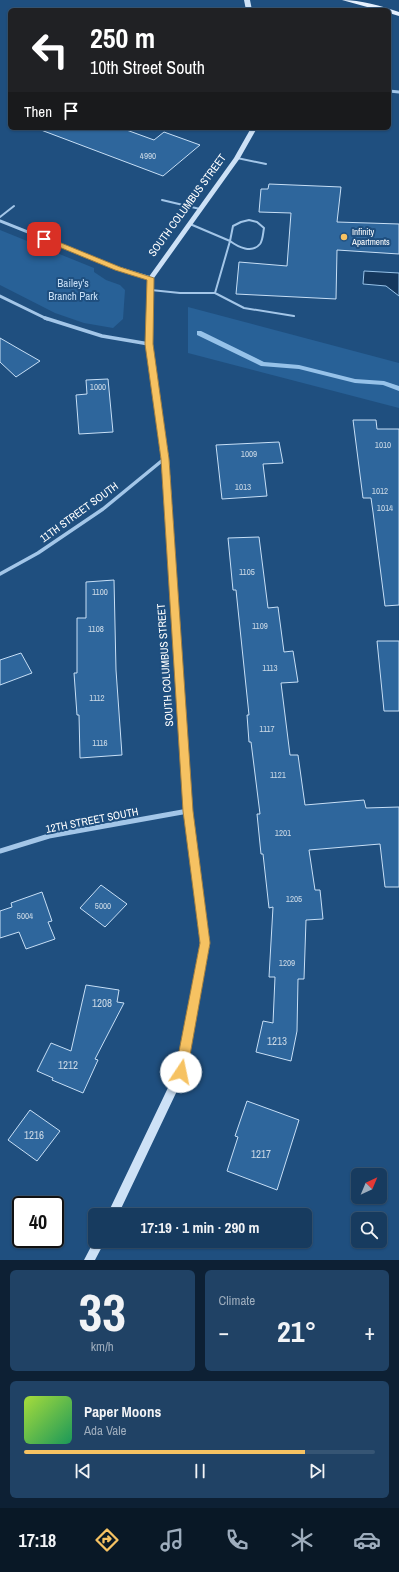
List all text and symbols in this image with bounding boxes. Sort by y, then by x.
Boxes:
text: 250 m [90,19,155,57]
icon: left [24,24,76,76]
text: 10th Street South [90,55,205,80]
icon: arrive [60,100,82,122]
text: Then [24,101,52,122]
house number: 4990 [140,150,156,162]
street label: SOUTH COLUMBUS STREET [145,151,229,259]
pin [27,222,61,256]
place label: Infinity Apartments [351,226,390,248]
icon: arrive [33,228,55,250]
marker: Infinity Apartments [339,232,349,242]
park label: Bailey's Branch Park [48,276,98,303]
house number: 1000 [90,381,106,393]
house number: 1010 [375,439,391,451]
house number: 1009 [241,448,257,460]
street label: 11TH STREET SOUTH [37,479,121,545]
house number: 1013 [235,481,251,493]
house number: 1012 [372,485,388,497]
house number: 1014 [377,502,393,514]
house number: 1105 [239,566,255,578]
house number: 1100 [92,586,108,598]
street label: SOUTH COLUMBUS STREET [154,603,176,727]
house number: 1109 [252,620,268,632]
house number: 1108 [88,623,104,635]
house number: 1113 [262,662,278,674]
house number: 1112 [89,692,105,704]
house number: 1117 [259,723,275,735]
house number: 1116 [92,737,108,749]
house number: 1121 [270,769,286,781]
street label: 12TH STREET SOUTH [44,804,140,836]
house number: 1201 [275,827,291,839]
house number: 1205 [286,893,302,905]
house number: 5000 [95,900,111,912]
house number: 5004 [17,910,33,922]
house number: 1209 [279,957,295,969]
house number: 1208 [92,996,112,1010]
house number: 1213 [267,1034,287,1048]
position arrow [160,1051,202,1093]
house number: 1212 [58,1058,78,1072]
house number: 1216 [24,1128,44,1142]
house number: 1217 [251,1147,271,1161]
north arrow [351,1168,387,1204]
map controls [351,1168,387,1248]
speed limit sign: 40 [12,1196,64,1248]
button: search [351,1212,387,1248]
text: 17:19 · 1 min · 290 m [141,1217,259,1238]
text: 33 [79,1277,126,1347]
text: Climate [219,1292,255,1309]
text: 21° [277,1311,316,1351]
text: − [219,1317,229,1347]
text: + [364,1317,375,1347]
text: km/h [91,1338,114,1355]
text: Paper Moons [84,1401,161,1422]
text: Ada Vale [84,1422,126,1439]
icon: previous [72,1460,94,1482]
icon: pause [189,1460,211,1482]
icon: next [306,1460,328,1482]
icon: directions [93,1526,121,1554]
icon: music [158,1526,186,1554]
icon: phone [223,1526,251,1554]
icon: climate [288,1526,316,1554]
icon: car [353,1526,381,1554]
text: 17:18 [18,1528,56,1553]

